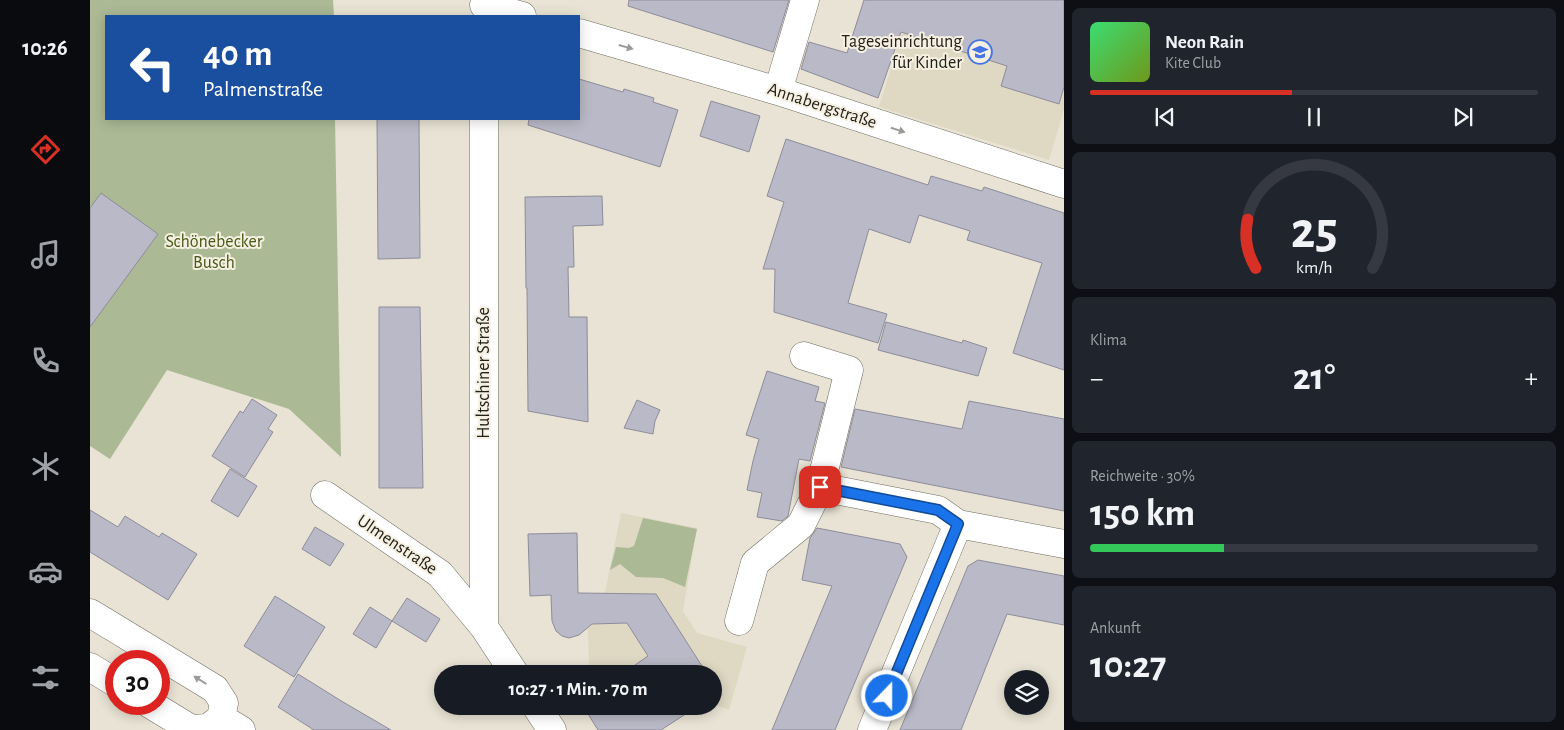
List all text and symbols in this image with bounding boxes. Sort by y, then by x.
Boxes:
place label: Tageseinrichtung für Kinder [841,33,962,72]
text: Neon Rain [1165,33,1244,52]
icon: left [120,35,185,100]
text: 10:26 [22,37,68,59]
text: 40 m [203,37,272,72]
school or university icon: Tageseinrichtung für Kinder [967,39,993,65]
one-way arrow [618,43,633,51]
text: Kite Club [1165,55,1221,71]
text: Palmenstraße [203,78,323,100]
street label: Annabergstraße [765,80,879,132]
icon: previous [1151,103,1179,131]
icon: pause [1300,103,1328,131]
icon: next [1449,103,1477,131]
one-way arrow [891,126,906,134]
icon: directions [28,132,63,167]
text: 25 [1291,205,1337,257]
park label: Schönebecker Busch [165,233,263,272]
icon: music [28,237,63,272]
text: km/h [1296,259,1332,277]
street label: Hultschiner Straße [475,307,493,439]
text: Klima [1090,332,1127,348]
icon: phone [28,343,63,378]
text: 21° [1293,359,1335,397]
text: − [1090,365,1103,393]
text: + [1525,365,1538,393]
icon: climate [28,449,63,484]
pin [799,466,841,508]
text: Reichweite · 30% [1090,468,1195,484]
icon: arrive [806,473,834,501]
text: 150 km [1090,495,1195,533]
street label: Ulmenstraße [354,512,440,578]
icon: car [28,554,63,589]
text: Ankunft [1090,620,1141,636]
text: 10:27 [1090,647,1167,685]
speed limit sign: 30 [105,650,170,715]
icon: filters [28,660,63,695]
position arrow [860,669,912,721]
map controls [1004,670,1049,715]
button: layers [1004,670,1049,715]
one-way arrow [194,676,207,685]
text: 10:27 · 1 Min. · 70 m [509,680,647,699]

